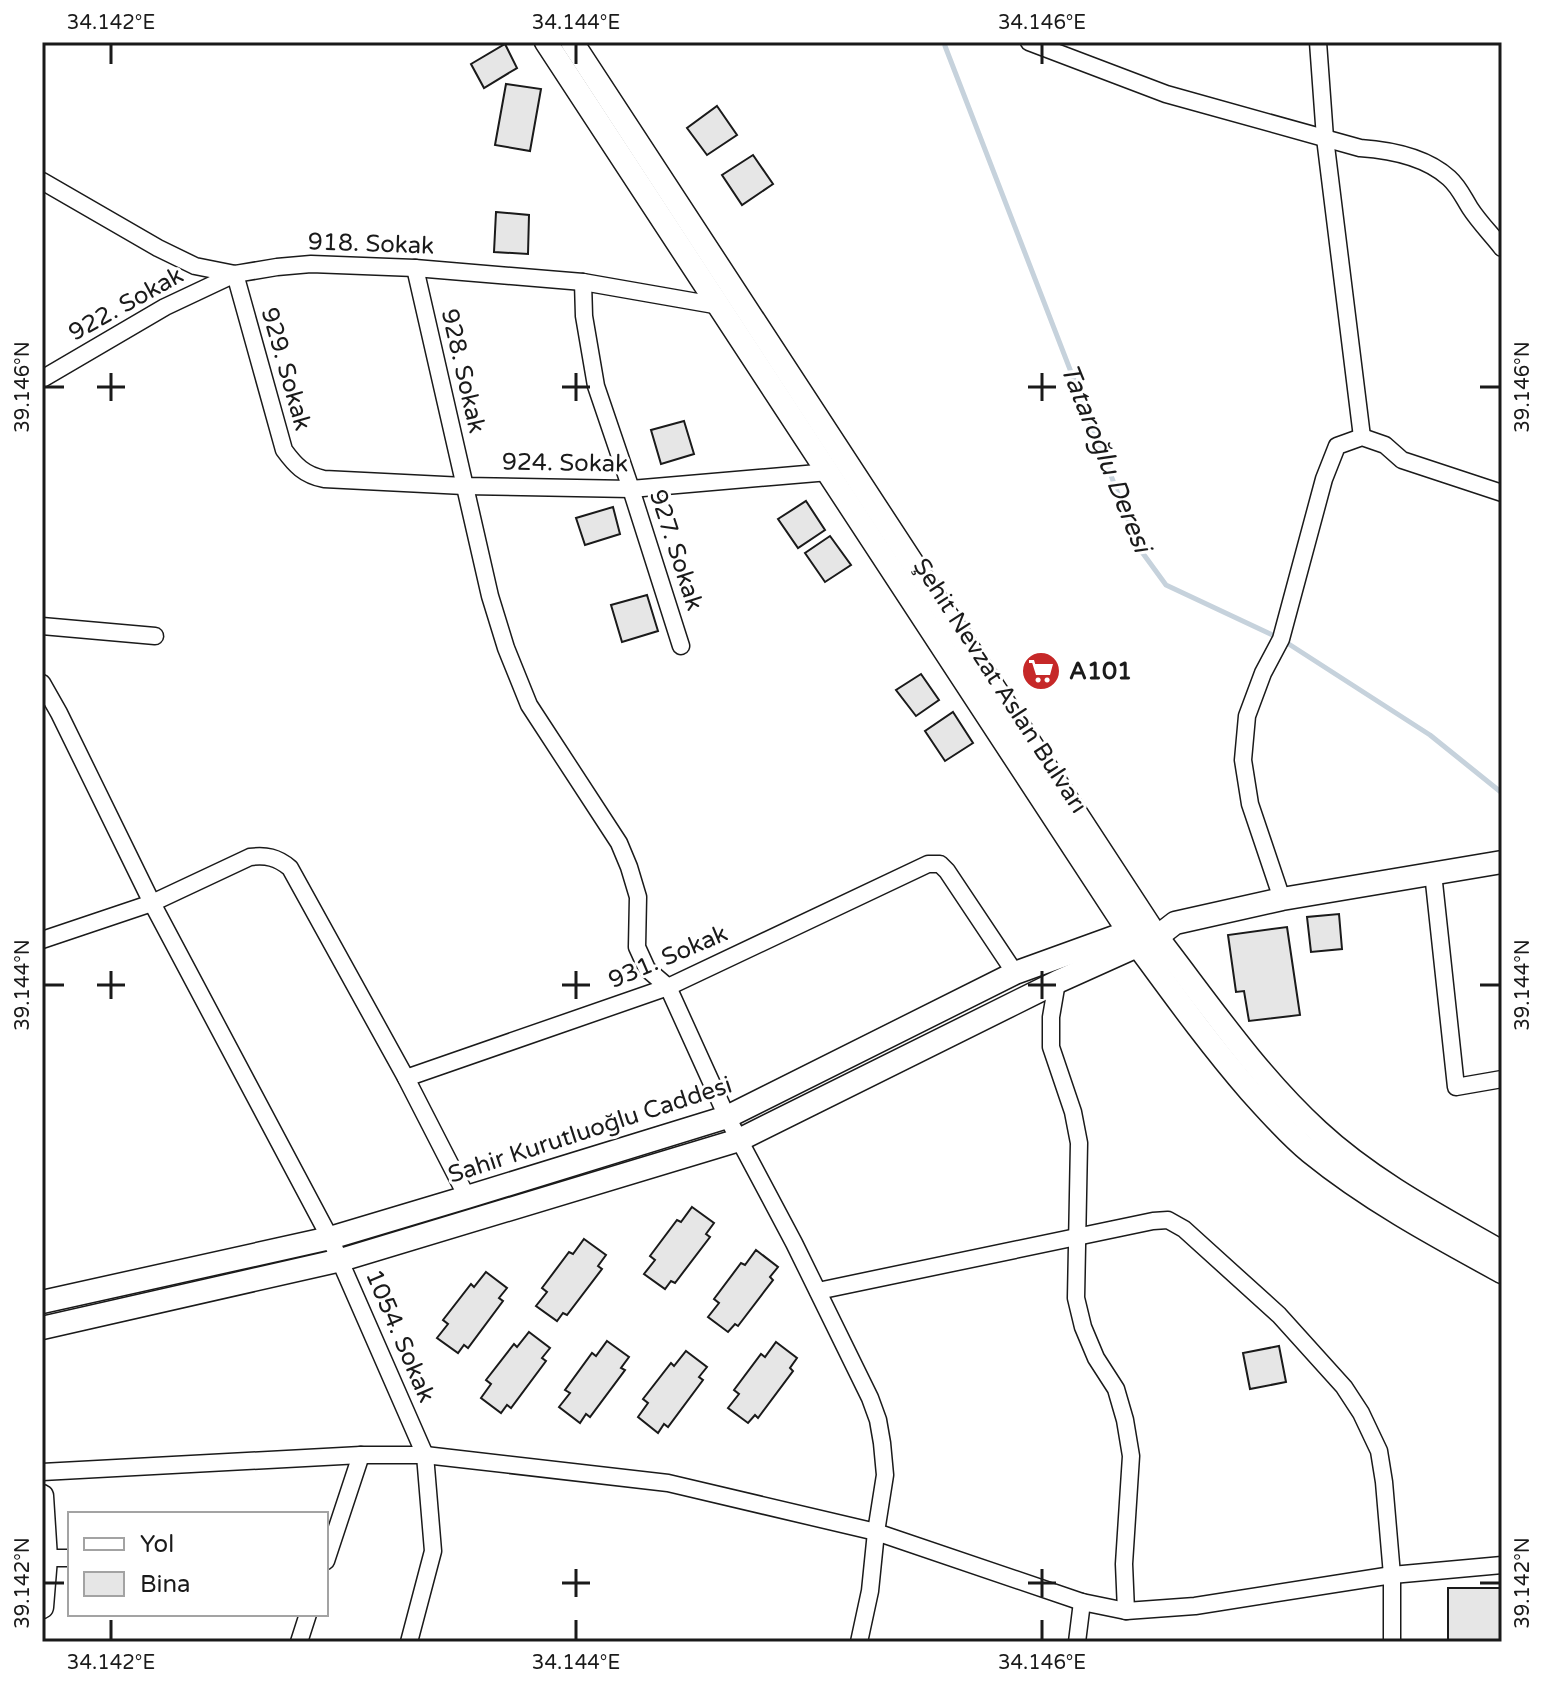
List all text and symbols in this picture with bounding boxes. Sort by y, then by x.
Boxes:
text: 34.142°E [67,11,155,35]
text: 34.144°E [532,11,620,35]
text: 34.146°E [998,11,1086,35]
street label: 918. Sokak [307,227,435,261]
street label: 922. Sokak [64,261,188,347]
street label: 929. Sokak [255,304,317,434]
street label: 928. Sokak [435,306,491,436]
text: 39.146°N [11,341,35,433]
text: 39.146°N [1511,341,1535,433]
water label: Tataroğlu Deresi [1054,359,1159,560]
street label: 924. Sokak [502,447,628,479]
street label: 927. Sokak [643,486,709,614]
street label: Şehit Nevzat Aslan Bulvarı [907,553,1093,819]
supermarket icon: A101 [1020,650,1062,692]
place label: A101 [1069,657,1132,686]
street label: 931. Sokak [604,919,732,995]
text: 39.144°N [11,939,35,1031]
text: 39.144°N [1511,939,1535,1031]
street label: Sahir Kurutluoğlu Caddesi [444,1070,736,1190]
street label: 1054. Sokak [359,1265,441,1407]
legend [68,1512,328,1616]
text: Yol [140,1530,174,1559]
text: 39.142°N [11,1537,35,1629]
text: 39.142°N [1511,1537,1535,1629]
text: Bina [140,1570,191,1599]
text: 34.142°E [67,1651,155,1675]
text: 34.144°E [532,1651,620,1675]
text: 34.146°E [998,1651,1086,1675]

